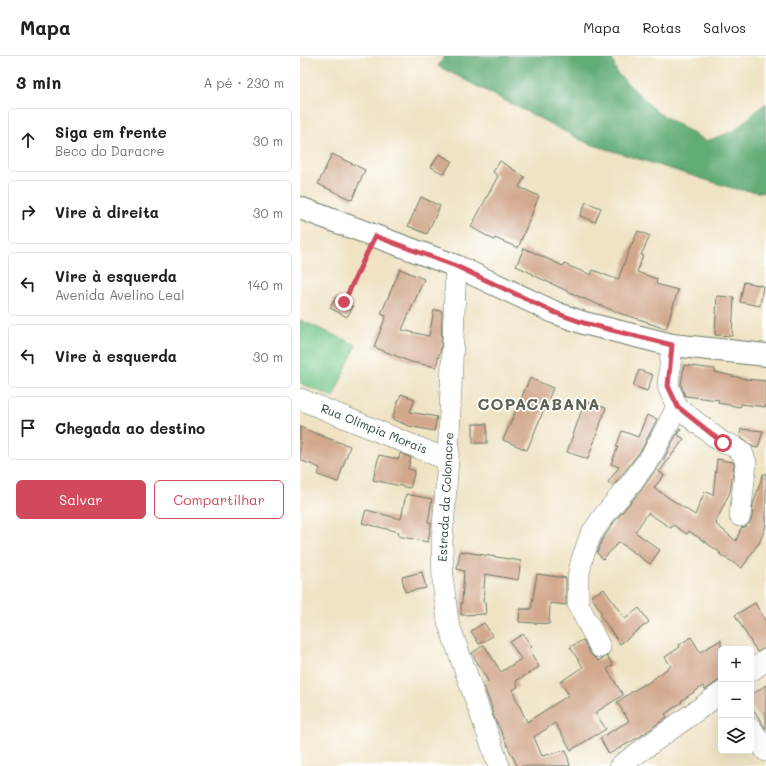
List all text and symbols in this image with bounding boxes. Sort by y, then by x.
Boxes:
text: Mapa [20,15,71,40]
text: Mapa [583,18,620,37]
text: Rotas [642,18,681,37]
text: Salvos [703,18,746,37]
text: 3 min [16,71,61,93]
text: A pé · 230 m [203,74,284,91]
text: Siga em frente [55,122,167,142]
icon: ahead [17,129,39,151]
text: 30 m [253,132,283,149]
text: Beco do Daracre [55,142,165,159]
icon: right [17,201,39,223]
text: Vire à direita [55,202,159,222]
text: 30 m [253,204,283,221]
text: Vire à esquerda [55,266,177,286]
icon: left [17,273,39,295]
text: 140 m [247,276,283,293]
text: Avenida Avelino Leal [55,286,184,303]
route end [335,293,353,311]
icon: left [17,345,39,367]
text: Vire à esquerda [55,346,177,366]
text: 30 m [253,348,283,365]
district label: COPACABANA [478,393,600,414]
street label: Rua Olimpia Morais [319,399,430,457]
icon: arrive [17,417,39,439]
text: Chegada ao destino [55,418,205,438]
street label: Estrada da Colonacre [434,432,456,562]
route start [714,434,732,452]
button: Salvar [16,480,146,519]
button: Compartilhar [154,480,284,519]
map controls [718,646,754,754]
button: + [718,646,754,682]
button: − [718,682,754,718]
button: layers [718,718,754,754]

